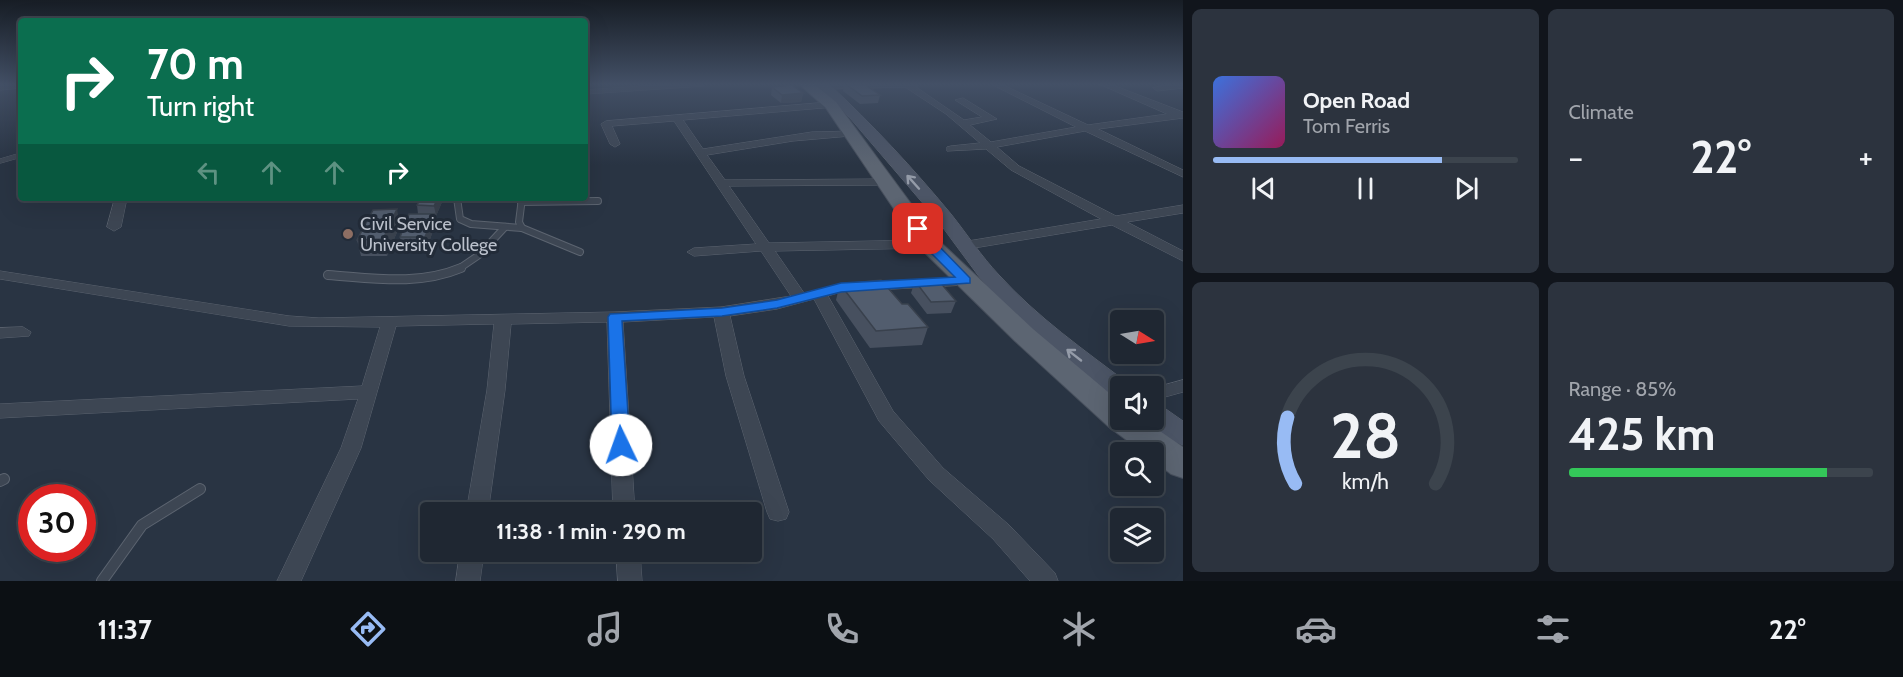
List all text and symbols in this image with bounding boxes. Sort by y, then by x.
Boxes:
text: 70 m [147,38,244,90]
icon: right [48,42,126,120]
text: Open Road [1303,87,1410,114]
text: Turn right [147,90,254,123]
text: Climate [1569,100,1634,124]
text: Tom Ferris [1303,114,1390,138]
text: 22° [1690,130,1751,184]
text: − [1569,137,1583,177]
text: + [1858,137,1873,177]
icon: left [192,156,225,189]
icon: ahead [255,156,288,189]
icon: ahead [318,156,351,189]
icon: right [381,156,414,189]
icon: previous [1247,172,1280,205]
icon: pause [1349,172,1382,205]
icon: next [1450,172,1483,205]
one-way arrow [906,175,920,190]
pin [892,203,943,254]
icon: arrive [901,212,934,245]
place label: Civil Service University College [360,213,497,256]
marker: Civil Service University College [341,227,355,241]
north arrow [1110,310,1164,364]
map controls [1110,310,1164,562]
one-way arrow [1066,348,1082,361]
button: sound [1110,376,1164,430]
text: Range · 85% [1569,377,1676,401]
text: 28 [1330,398,1401,474]
text: 425 km [1569,407,1715,461]
position arrow [589,413,653,477]
button: search [1110,442,1164,496]
text: km/h [1342,468,1389,494]
speed limit sign: 30 [18,484,96,562]
button: layers [1110,508,1164,562]
text: 11:38 · 1 min · 290 m [496,518,686,545]
icon: directions [347,608,389,650]
icon: music [584,608,626,650]
icon: phone [821,608,863,650]
icon: climate [1058,608,1100,650]
icon: car [1295,608,1337,650]
icon: filters [1532,608,1574,650]
text: 11:37 [98,613,152,646]
text: 22° [1769,613,1805,646]

